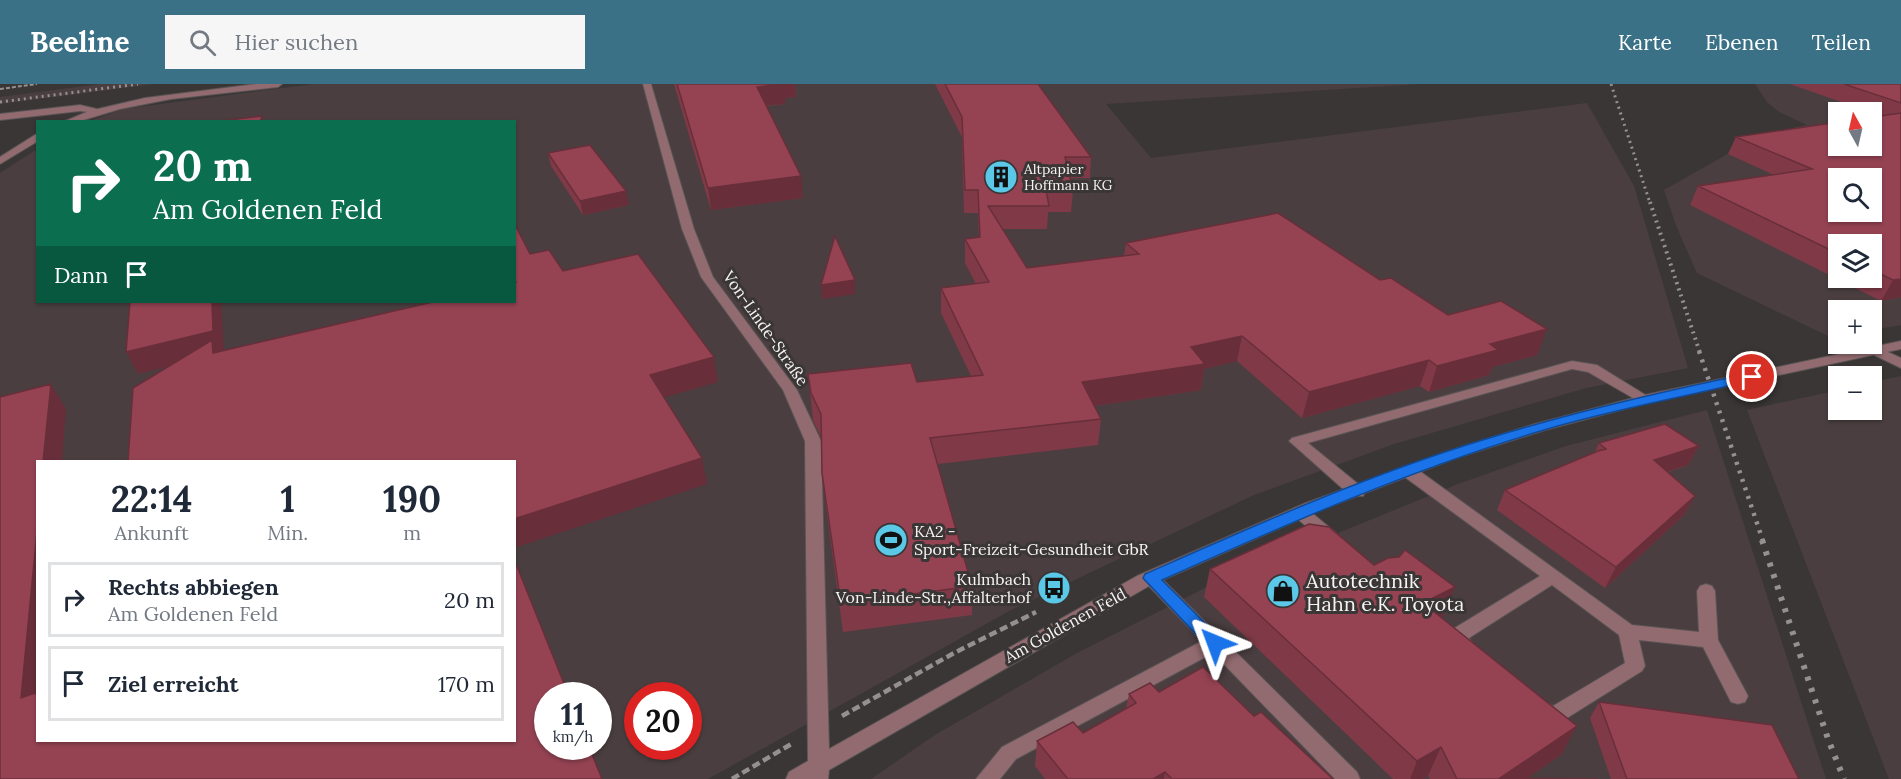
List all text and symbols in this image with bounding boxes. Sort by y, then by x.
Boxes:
search box [165,15,585,69]
text: Beeline [30,24,129,60]
icon: search [186,26,219,59]
text: Hier suchen [234,28,358,56]
text: Karte [1618,29,1672,56]
text: Ebenen [1705,29,1778,56]
text: Teilen [1811,29,1871,56]
north arrow [1828,102,1882,156]
map controls [1828,102,1882,420]
text: 20 m [153,139,252,193]
icon: right [54,144,132,222]
building icon: Altpapier Hoffmann KG [983,159,1019,195]
place label: Altpapier Hoffmann KG [1023,160,1113,194]
button: search [1828,168,1882,222]
text: Am Goldenen Feld [153,192,383,226]
button: layers [1828,234,1882,288]
icon: arrive [120,258,153,291]
text: Dann [54,261,108,289]
street label: Von-Linde-Straße [718,266,813,390]
button: + [1828,300,1882,354]
pin [1726,351,1777,402]
icon: arrive [1735,360,1768,393]
button: − [1828,366,1882,420]
text: 22:14 [111,476,192,522]
text: 1 [280,476,295,522]
text: 190 [383,476,441,522]
text: Ankunft [114,520,189,545]
text: Min. [267,520,308,545]
text: m [403,520,421,545]
place label: KA2 - Sport-Freizeit-Gesundheit GbR [914,521,1149,559]
sports icon: KA2 - Sport-Freizeit-Gesundheit GbR [873,522,909,558]
place label: Autotechnik Hahn e.K. Toyota [1305,568,1464,616]
place label: Kulmbach Von-Linde-Str.,Affalterhof [835,569,1033,607]
bus stop icon: Kulmbach Von-Linde-Str.,Affalterhof [1036,570,1072,606]
text: Rechts abbiegen [108,573,279,601]
shop icon: Autotechnik Hahn e.K. Toyota [1265,573,1301,609]
icon: right [57,583,90,616]
street label: Am Goldenen Feld [1000,583,1130,667]
text: 20 m [444,586,495,614]
text: Am Goldenen Feld [108,601,278,626]
position arrow [1183,611,1247,675]
icon: arrive [57,667,90,700]
text: Ziel erreicht [108,670,239,698]
text: 170 m [438,670,495,698]
speed limit sign: 20 [624,682,702,760]
text: 11 [561,695,585,733]
text: km/h [553,727,593,746]

